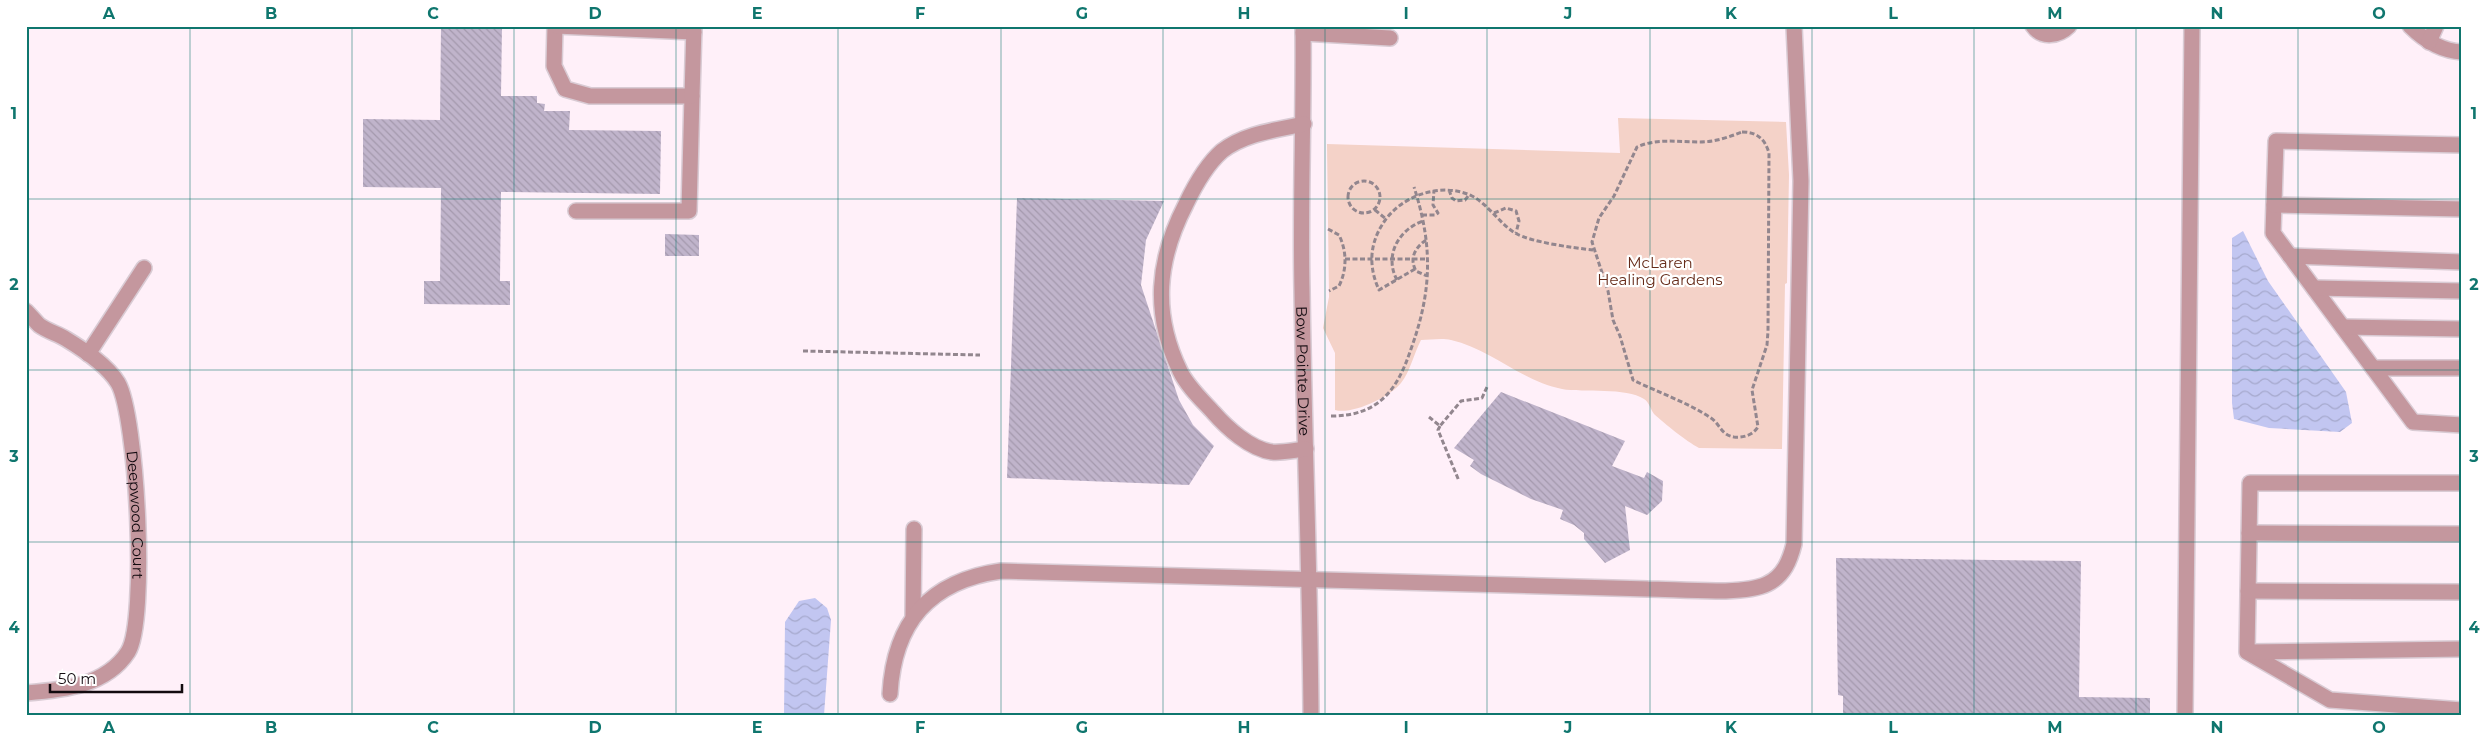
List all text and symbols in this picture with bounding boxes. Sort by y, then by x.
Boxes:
text: A [102,4,116,23]
text: B [265,4,277,23]
text: C [427,4,439,23]
text: D [588,4,602,23]
text: E [752,4,762,23]
text: F [915,4,925,23]
text: G [1076,4,1088,23]
text: H [1238,4,1250,23]
text: I [1403,4,1409,23]
text: J [1563,4,1572,23]
text: K [1725,4,1738,23]
text: L [1888,4,1898,23]
text: M [2047,4,2063,23]
text: N [2211,4,2223,23]
text: O [2372,4,2386,23]
text: 1 [11,104,17,123]
text: 1 [2471,104,2477,123]
park label: McLaren Healing Gardens [1597,253,1723,289]
text: 2 [9,275,19,294]
text: 2 [2469,275,2479,294]
street label: Bow Pointe Drive [1293,306,1315,436]
text: 3 [8,447,19,466]
text: 3 [2468,447,2479,466]
street label: Deepwood Court [123,450,148,579]
text: 4 [8,618,20,637]
text: 4 [2468,618,2480,637]
scale bar [50,661,182,693]
text: 50 m [58,669,96,688]
text: A [102,718,116,737]
text: B [265,718,277,737]
text: C [427,718,439,737]
text: D [588,718,602,737]
text: E [752,718,762,737]
text: F [915,718,925,737]
text: G [1076,718,1088,737]
text: H [1238,718,1250,737]
text: I [1403,718,1409,737]
text: J [1563,718,1572,737]
text: K [1725,718,1738,737]
text: L [1888,718,1898,737]
text: M [2047,718,2063,737]
text: N [2211,718,2223,737]
text: O [2372,718,2386,737]

